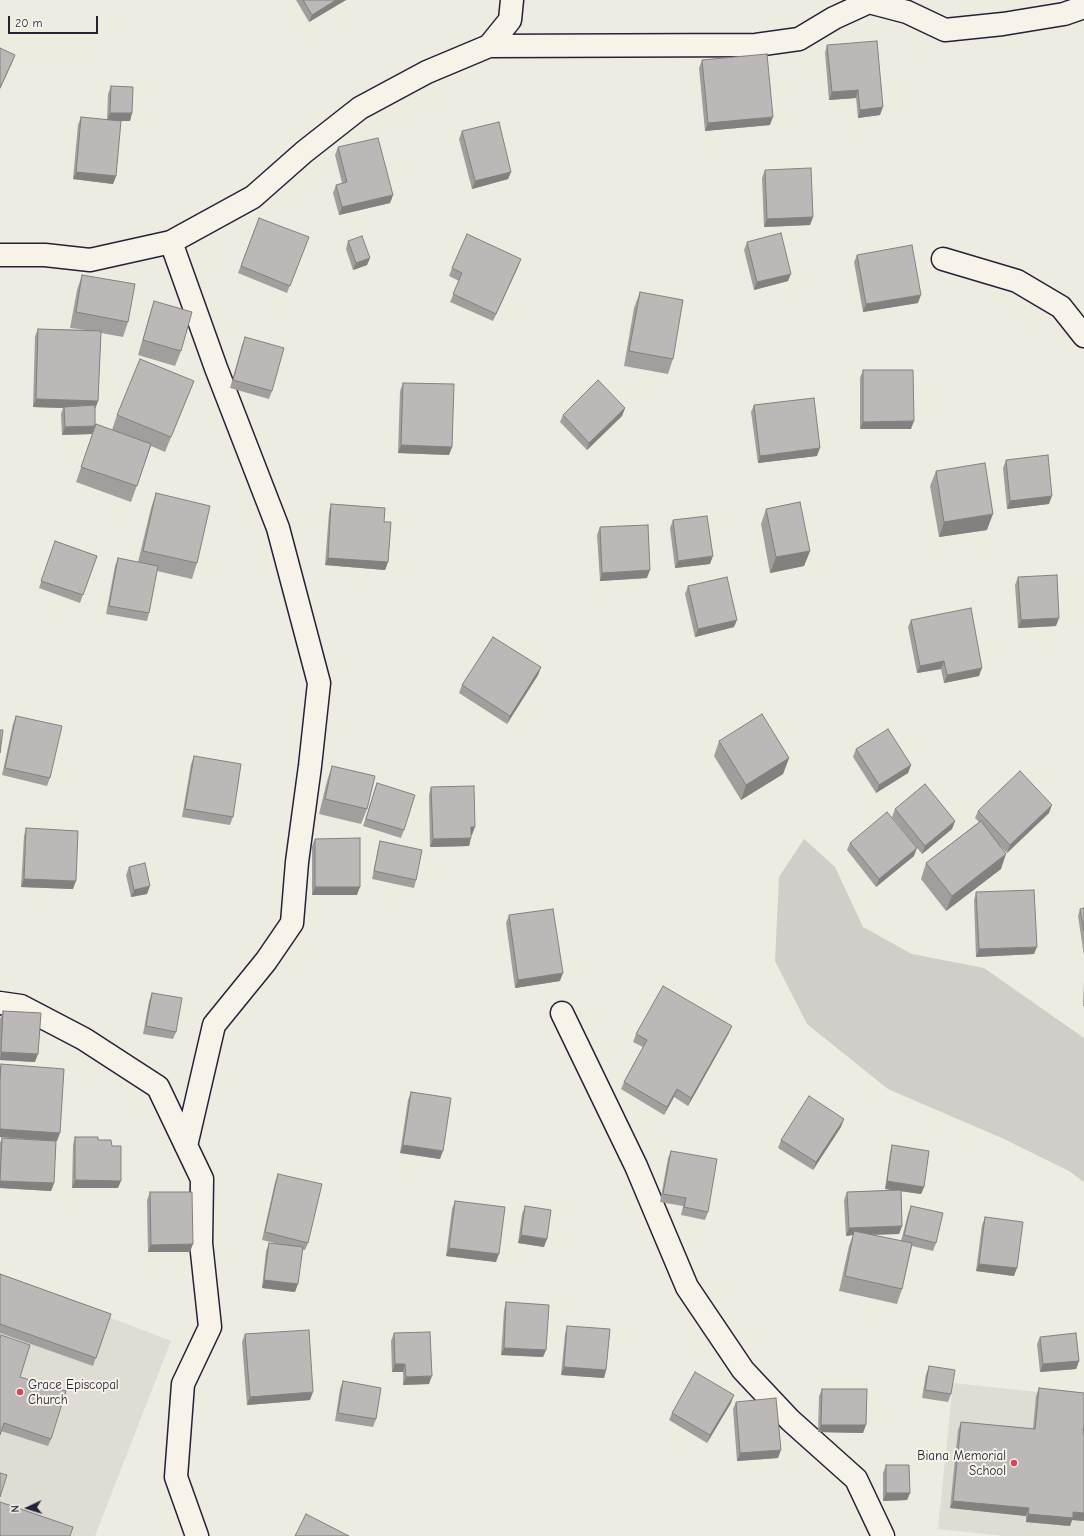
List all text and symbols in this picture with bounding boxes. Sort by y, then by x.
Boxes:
scale bar [10,8,100,34]
text: 20 m [15,16,43,30]
place label: Grace Episcopal Church [28,1377,119,1408]
marker: Grace Episcopal Church [15,1387,25,1397]
place label: Biana Memorial School [917,1448,1006,1479]
marker: Biana Memorial School [1009,1458,1019,1468]
north arrow [8,1488,48,1528]
text: N [9,1505,22,1513]

